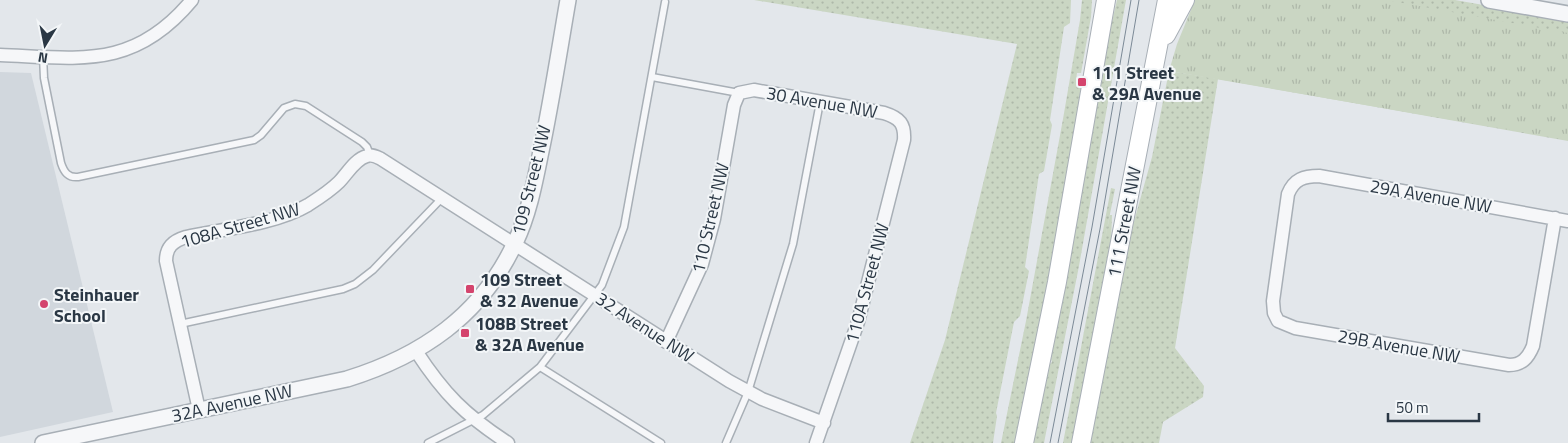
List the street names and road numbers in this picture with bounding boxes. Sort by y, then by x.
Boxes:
street label: 30 Avenue NW [764,79,880,125]
street label: 109 Street NW [504,122,558,238]
street label: 110 Street NW [684,160,736,276]
street label: 111 Street NW [1100,164,1148,280]
street label: 29A Avenue NW [1368,172,1494,220]
street label: 108A Street NW [177,195,303,255]
street label: 110A Street NW [838,220,896,346]
street label: 32 Avenue NW [590,285,700,369]
street label: 29B Avenue NW [1336,322,1462,370]
street label: 32A Avenue NW [169,377,295,429]

